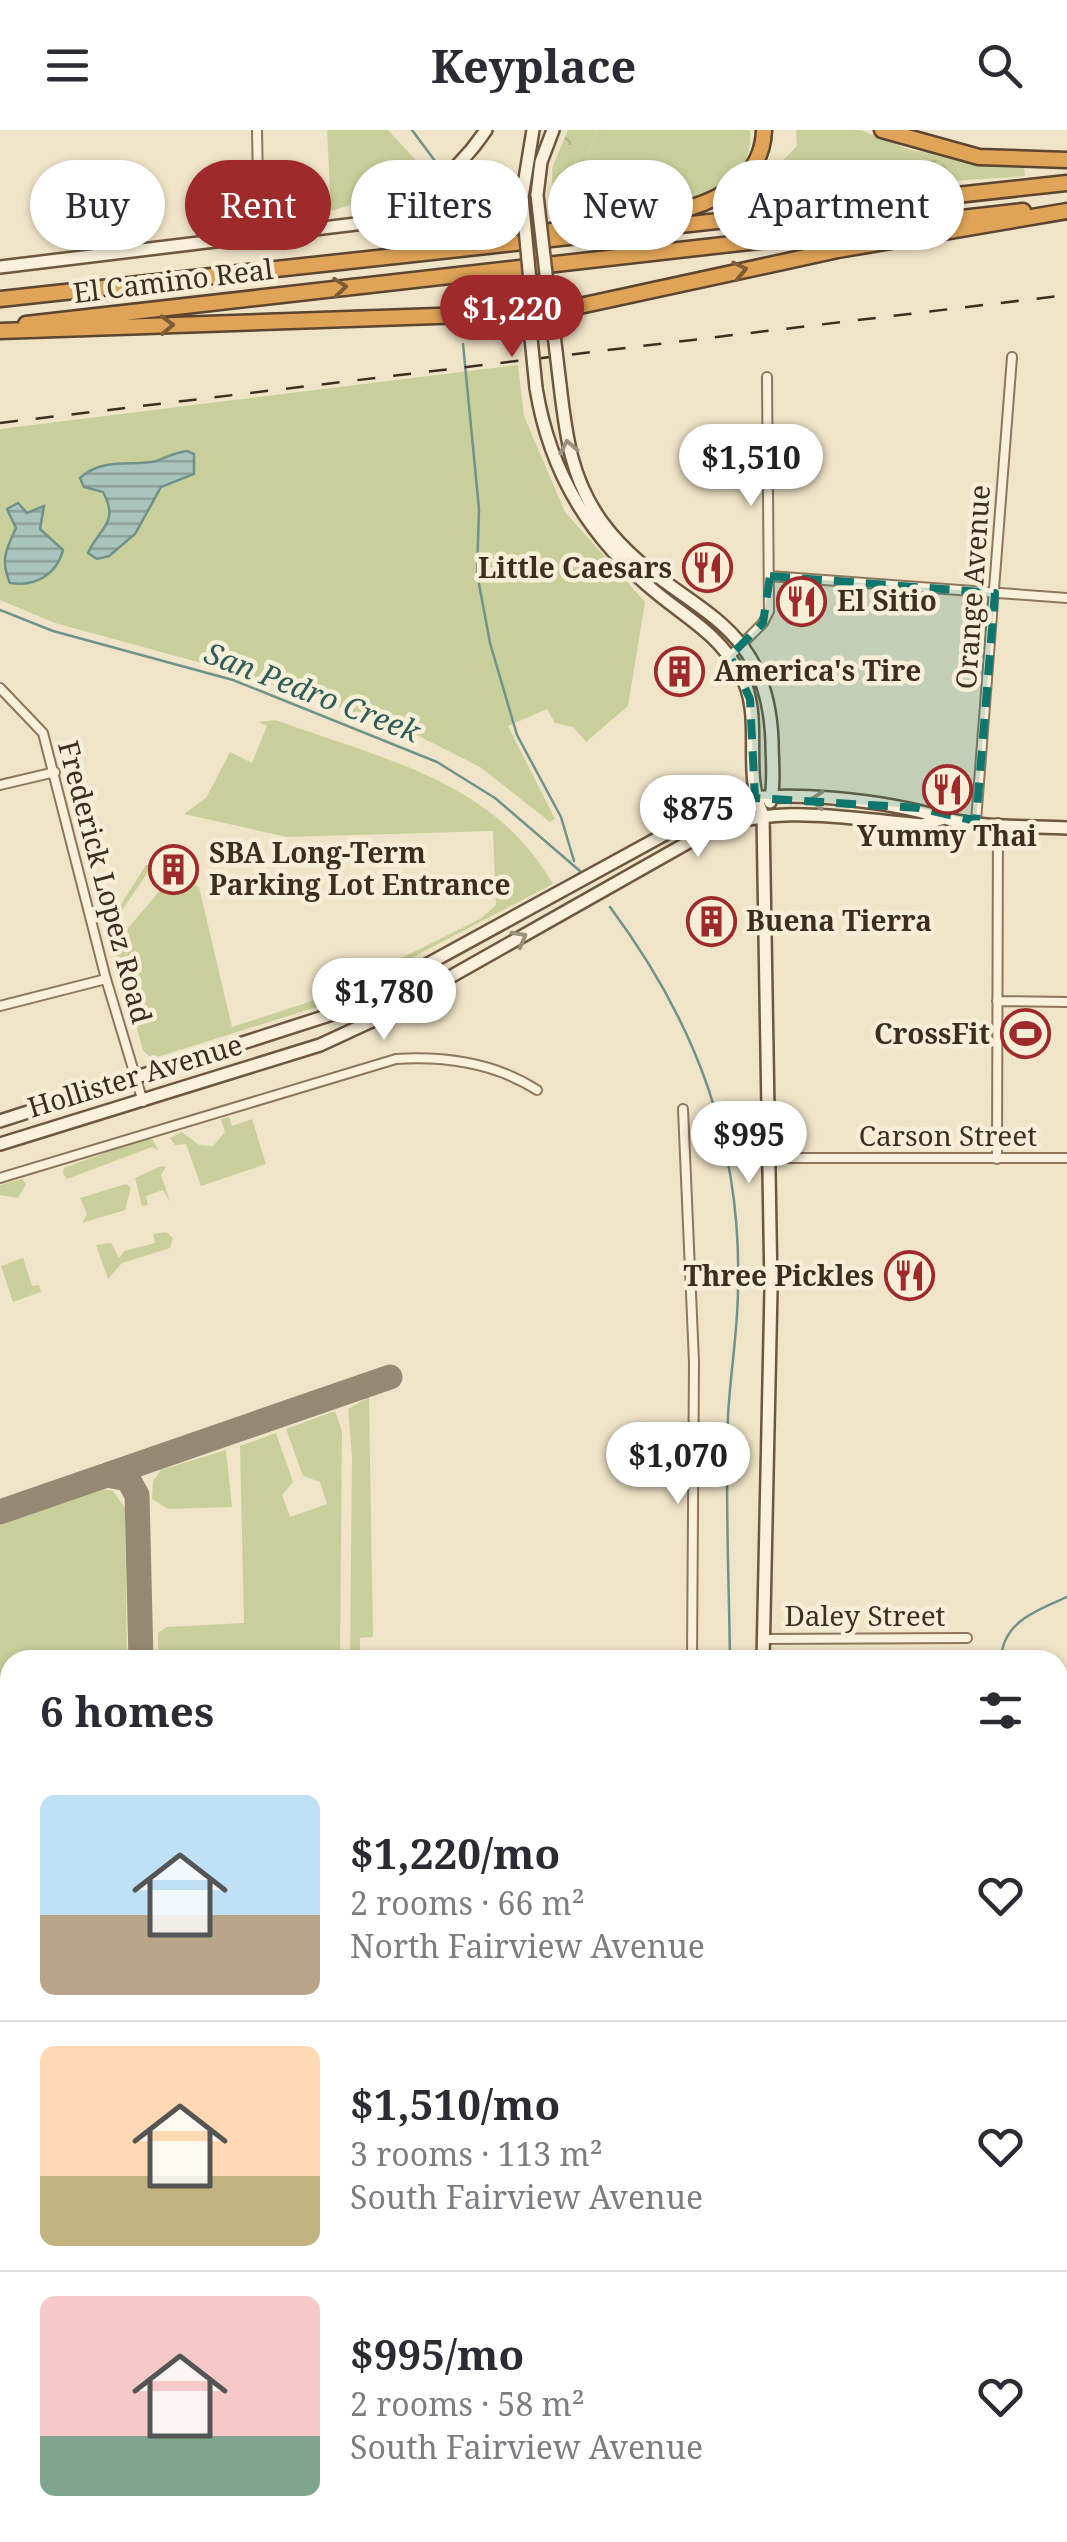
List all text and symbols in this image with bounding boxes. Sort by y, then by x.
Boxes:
text: Keyplace [431,35,636,96]
icon: menu [40,38,95,93]
icon: search [972,38,1027,93]
chip: Buy [30,160,165,250]
chip: Rent [185,160,331,250]
chip: Filters [351,160,528,250]
chip: New [548,160,693,250]
chip: Apartment [713,160,964,250]
street label: El Camino Real [71,249,275,311]
one-way arrow [731,260,748,281]
pin: $1,220 [431,275,593,360]
one-way arrow [333,277,349,298]
text: $1,220 [462,286,562,329]
one-way arrow [160,314,176,335]
pin: $1,510 [670,424,832,509]
text: $1,510 [701,435,801,478]
one-way arrow [558,439,579,455]
street label: Orange Avenue [946,484,998,690]
restaurant icon: Little Caesars [681,542,733,594]
place label: Little Caesars [478,548,672,586]
restaurant icon: El Sitio [776,575,828,627]
place label: El Sitio [837,581,937,619]
water label: San Pedro Creek [199,632,427,752]
building icon: America's Tire [653,645,705,697]
place label: America's Tire [714,651,921,689]
street label: Frederick Lopez Road [50,736,162,1027]
restaurant icon: Yummy Thai [921,763,973,815]
pin: $875 [639,775,757,860]
text: $875 [662,786,734,829]
one-way arrow [808,790,824,811]
place label: Yummy Thai [857,816,1037,854]
place label: SBA Long-Term Parking Lot Entrance [209,833,510,903]
building icon: SBA Long-Term Parking Lot Entrance [148,843,200,895]
building icon: Buena Tierra [685,895,737,947]
place label: Buena Tierra [746,901,932,939]
one-way arrow [509,931,527,951]
pin: $1,780 [303,958,465,1043]
text: $1,780 [334,969,434,1012]
sports icon: CrossFit [999,1008,1051,1060]
place label: CrossFit [874,1014,990,1052]
street label: Hollister Avenue [23,1024,247,1126]
pin: $995 [690,1101,808,1186]
text: $995 [713,1112,785,1155]
street label: Carson Street [859,1116,1037,1154]
restaurant icon: Three Pickles [883,1250,935,1302]
place label: Three Pickles [683,1256,874,1294]
pin: $1,070 [597,1422,759,1507]
text: $1,070 [628,1433,728,1476]
street label: Daley Street [785,1596,946,1634]
text: 6 homes [40,1682,214,1739]
icon: filters [973,1683,1028,1738]
text: $1,220/mo [350,1824,560,1881]
icon: home [120,1835,240,1955]
icon: heart [973,1868,1028,1923]
text: 2 rooms · 66 m² [350,1881,585,1924]
text: North Fairview Avenue [350,1924,705,1967]
text: $1,510/mo [350,2075,560,2132]
icon: home [120,2086,240,2206]
icon: heart [973,2119,1028,2174]
text: 3 rooms · 113 m² [350,2132,603,2175]
text: South Fairview Avenue [350,2175,703,2218]
text: $995/mo [350,2325,524,2382]
icon: home [120,2336,240,2456]
icon: heart [973,2369,1028,2424]
text: 2 rooms · 58 m² [350,2382,585,2425]
text: South Fairview Avenue [350,2425,703,2468]

